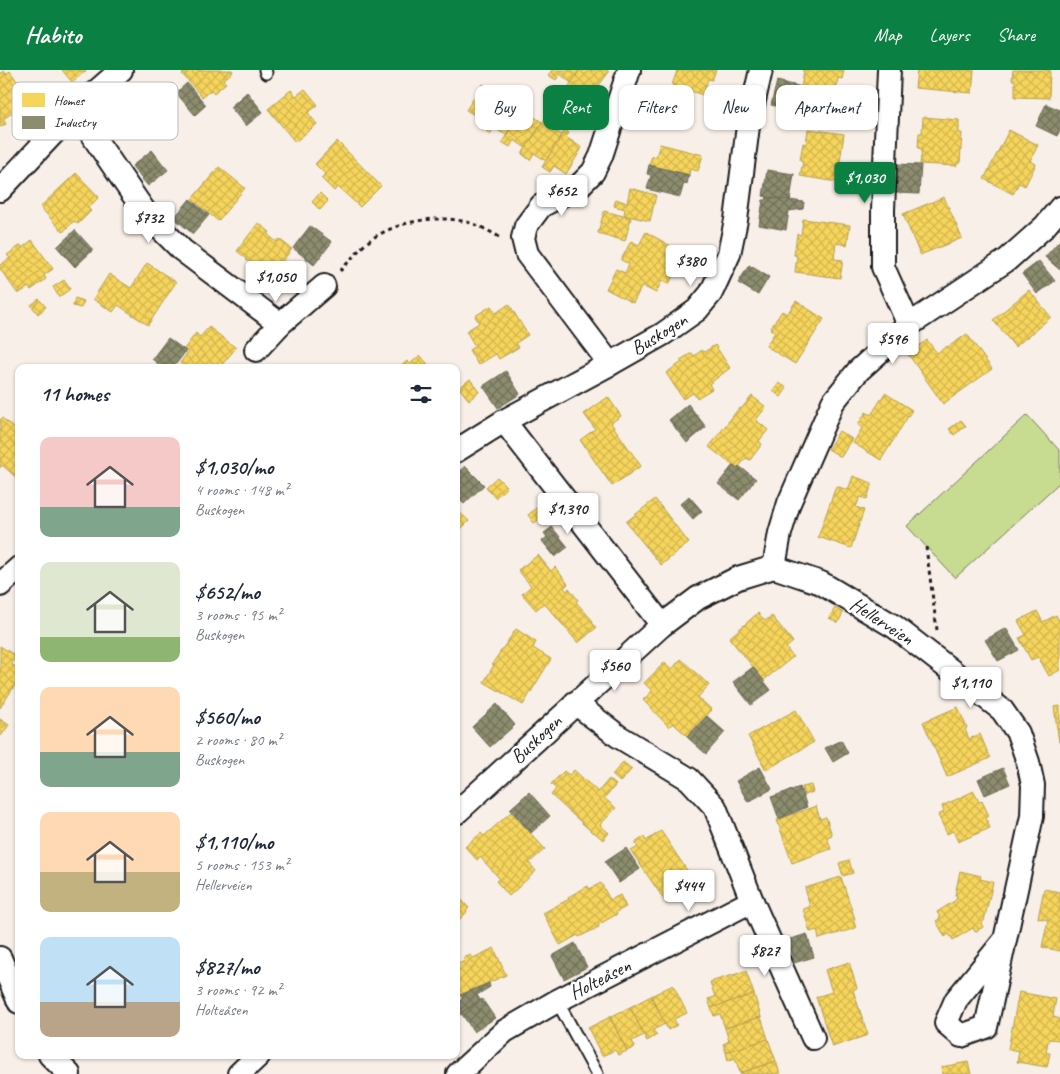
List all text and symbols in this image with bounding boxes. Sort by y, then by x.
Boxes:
text: Habito [25,20,81,50]
text: Map [874,24,902,46]
text: Layers [930,24,969,46]
text: Share [997,24,1035,46]
legend [12,82,178,140]
chip: Buy [475,85,533,130]
chip: Rent [543,85,609,130]
chip: Filters [619,85,694,130]
chip: New [704,85,766,130]
chip: Apartment [776,85,878,130]
text: Homes [54,92,85,109]
text: Industry [54,114,97,131]
pin: $1,030 [824,162,906,204]
text: $1,030 [845,168,885,188]
pin: $652 [532,174,592,217]
text: $652 [548,181,576,201]
pin: $732 [119,202,179,244]
text: $732 [135,208,163,228]
pin: $380 [661,244,721,287]
text: $380 [677,251,705,271]
pin: $1,050 [235,260,317,303]
text: $1,050 [257,267,295,287]
street label: Buskogen [626,307,693,361]
pin: $596 [863,322,923,365]
text: $596 [879,329,907,349]
icon: filters [407,380,435,408]
text: 11 homes [40,381,109,407]
text: $1,030/mo [195,454,273,480]
icon: home [80,457,140,517]
text: 4 rooms · 148 m² [195,480,289,500]
pin: $1,390 [527,492,609,535]
text: $1,390 [549,499,587,519]
text: Buskogen [195,500,244,520]
text: $652/mo [195,579,260,605]
icon: home [80,582,140,642]
street label: Hellerveien [846,591,919,651]
text: 3 rooms · 95 m² [195,605,281,625]
text: Buskogen [195,625,244,645]
pin: $560 [585,650,645,692]
text: $560 [601,656,629,676]
pin: $1,110 [930,666,1012,709]
text: $1,110 [951,673,991,693]
text: $560/mo [195,704,260,730]
icon: home [80,707,140,767]
street label: Buskogen [505,708,568,769]
text: 2 rooms · 80 m² [195,730,281,750]
text: Buskogen [195,750,244,770]
text: $1,110/mo [195,829,273,855]
icon: home [80,832,140,892]
text: 5 rooms · 153 m² [195,855,289,875]
pin: $444 [659,870,719,912]
text: Hellerveien [195,875,252,895]
text: $444 [675,876,703,896]
pin: $827 [735,934,795,977]
text: $827 [751,941,779,961]
street label: Holteåsen [565,952,636,1005]
text: $827/mo [195,954,260,980]
icon: home [80,957,140,1017]
text: 3 rooms · 92 m² [195,980,281,1000]
text: Holteåsen [195,1000,248,1020]

